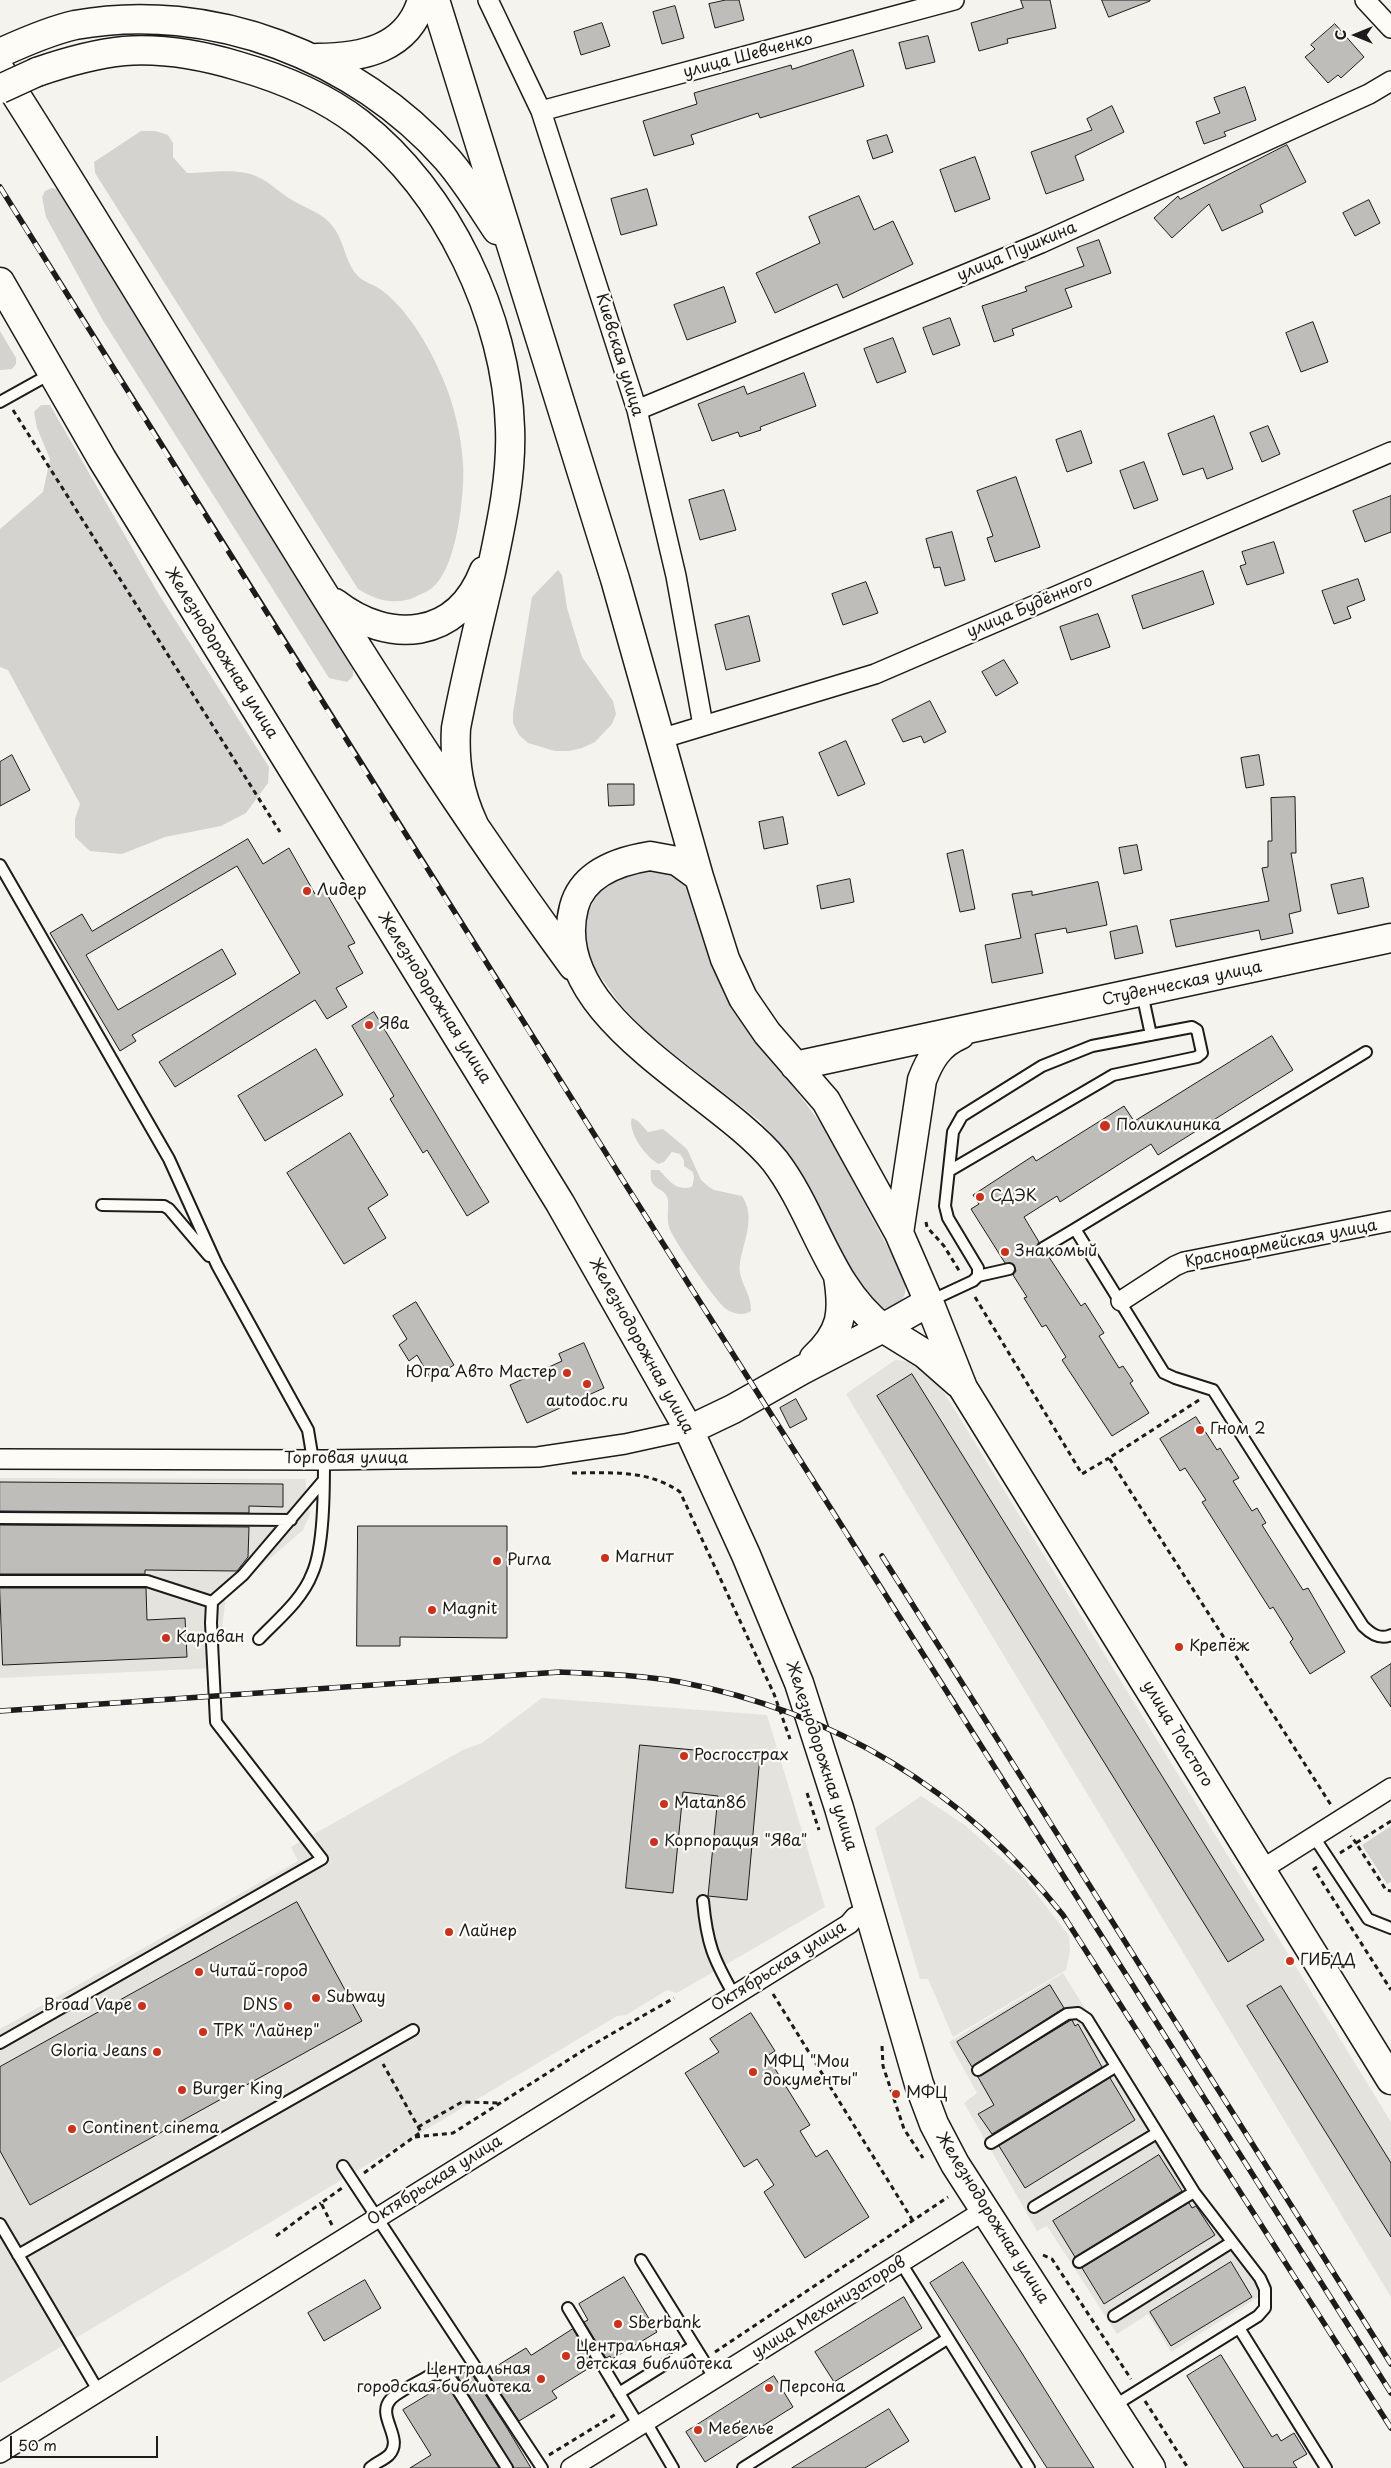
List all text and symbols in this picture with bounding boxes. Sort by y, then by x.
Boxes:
north arrow [1331,10,1381,60]
street label: улица Шевченко [681,29,815,83]
text: С [1330,30,1351,40]
street label: улица Пушкина [954,218,1080,286]
street label: Киевская улица [591,291,647,419]
street label: Железнодорожная улица [160,564,282,742]
street label: улица Будённого [964,572,1096,642]
place label: Лидер [317,881,367,901]
marker: Лидер [301,885,313,897]
street label: Железнодорожная улица [373,909,495,1087]
street label: Студенческая улица [1100,958,1264,1010]
place label: Ява [379,1015,409,1035]
marker: Ява [363,1019,375,1031]
place label: Поликлиника [1116,1116,1221,1136]
marker: Поликлиника [1098,1119,1112,1133]
place label: СДЭК [990,1187,1037,1207]
marker: СДЭК [974,1191,986,1203]
street label: Красноармейская улица [1183,1216,1379,1272]
place label: Знакомый [1015,1242,1098,1262]
marker: Знакомый [999,1246,1011,1258]
street label: Железнодорожная улица [585,1255,697,1437]
place label: Югра Авто Мастер [406,1363,557,1383]
marker: Югра Авто Мастер [561,1367,573,1379]
marker: autodoc.ru [581,1378,593,1390]
place label: autodoc.ru [546,1392,628,1412]
place label: Гном 2 [1210,1420,1266,1440]
marker: Гном 2 [1194,1424,1206,1436]
street label: Торговая улица [284,1449,408,1469]
place label: Магнит [615,1548,674,1568]
place label: Ригла [507,1551,551,1571]
marker: Магнит [599,1552,611,1564]
marker: Ригла [491,1555,503,1567]
place label: Magnit [442,1600,497,1620]
marker: Magnit [426,1604,438,1616]
place label: Караван [176,1628,245,1648]
marker: Караван [160,1632,172,1644]
place label: Крепёж [1189,1637,1249,1657]
marker: Крепёж [1173,1641,1185,1653]
street label: Железнодорожная улица [781,1659,861,1853]
street label: улица Толстого [1138,1677,1216,1791]
place label: Росгосстрах [694,1746,789,1766]
marker: Росгосстрах [678,1750,690,1762]
place label: Matan86 [674,1794,746,1814]
marker: Matan86 [658,1798,670,1810]
place label: Корпорация "Ява" [664,1832,807,1852]
marker: Корпорация "Ява" [648,1836,660,1848]
street label: Октябрьская улица [708,1918,850,2016]
place label: Лайнер [459,1922,517,1942]
marker: Лайнер [443,1926,455,1938]
place label: ГИБДД [1300,1951,1356,1971]
marker: ГИБДД [1284,1955,1296,1967]
place label: Читай-город [209,1962,308,1982]
marker: Читай-город [193,1966,205,1978]
place label: Subway [326,1988,385,2008]
marker: Subway [310,1992,322,2004]
place label: Broad Vape [44,1996,132,2016]
place label: DNS [243,1996,278,2016]
marker: Broad Vape [136,2000,148,2012]
marker: DNS [282,2000,294,2012]
place label: ТРК "Лайнер" [213,2022,320,2042]
marker: ТРК "Лайнер" [197,2026,209,2038]
place label: Gloria Jeans [50,2042,147,2062]
marker: Gloria Jeans [151,2046,163,2058]
place label: МФЦ "Мои документы" [763,2053,858,2091]
marker: МФЦ "Мои документы" [747,2066,759,2078]
place label: Burger King [192,2080,283,2100]
marker: Burger King [176,2084,188,2096]
place label: МФЦ [906,2084,948,2104]
marker: МФЦ [890,2088,902,2100]
place label: Continent cinema [82,2119,219,2139]
marker: Continent cinema [66,2123,78,2135]
street label: Железнодорожная улица [931,2129,1053,2307]
street label: Октябрьская улица [364,2132,506,2230]
street label: улица Механизаторов [749,2253,909,2363]
place label: Sberbank [628,2314,701,2334]
marker: Sberbank [612,2318,624,2330]
place label: Центральная детская библиотека [576,2337,732,2375]
marker: Центральная детская библиотека [560,2350,572,2362]
place label: Центральная городская библиотека [356,2360,531,2398]
marker: Центральная городская библиотека [535,2373,547,2385]
place label: Персона [779,2378,845,2398]
marker: Персона [763,2382,775,2394]
place label: Мебелье [708,2420,773,2440]
marker: Мебелье [692,2424,704,2436]
scale bar [12,2426,160,2458]
text: 50 m [18,2433,57,2456]

